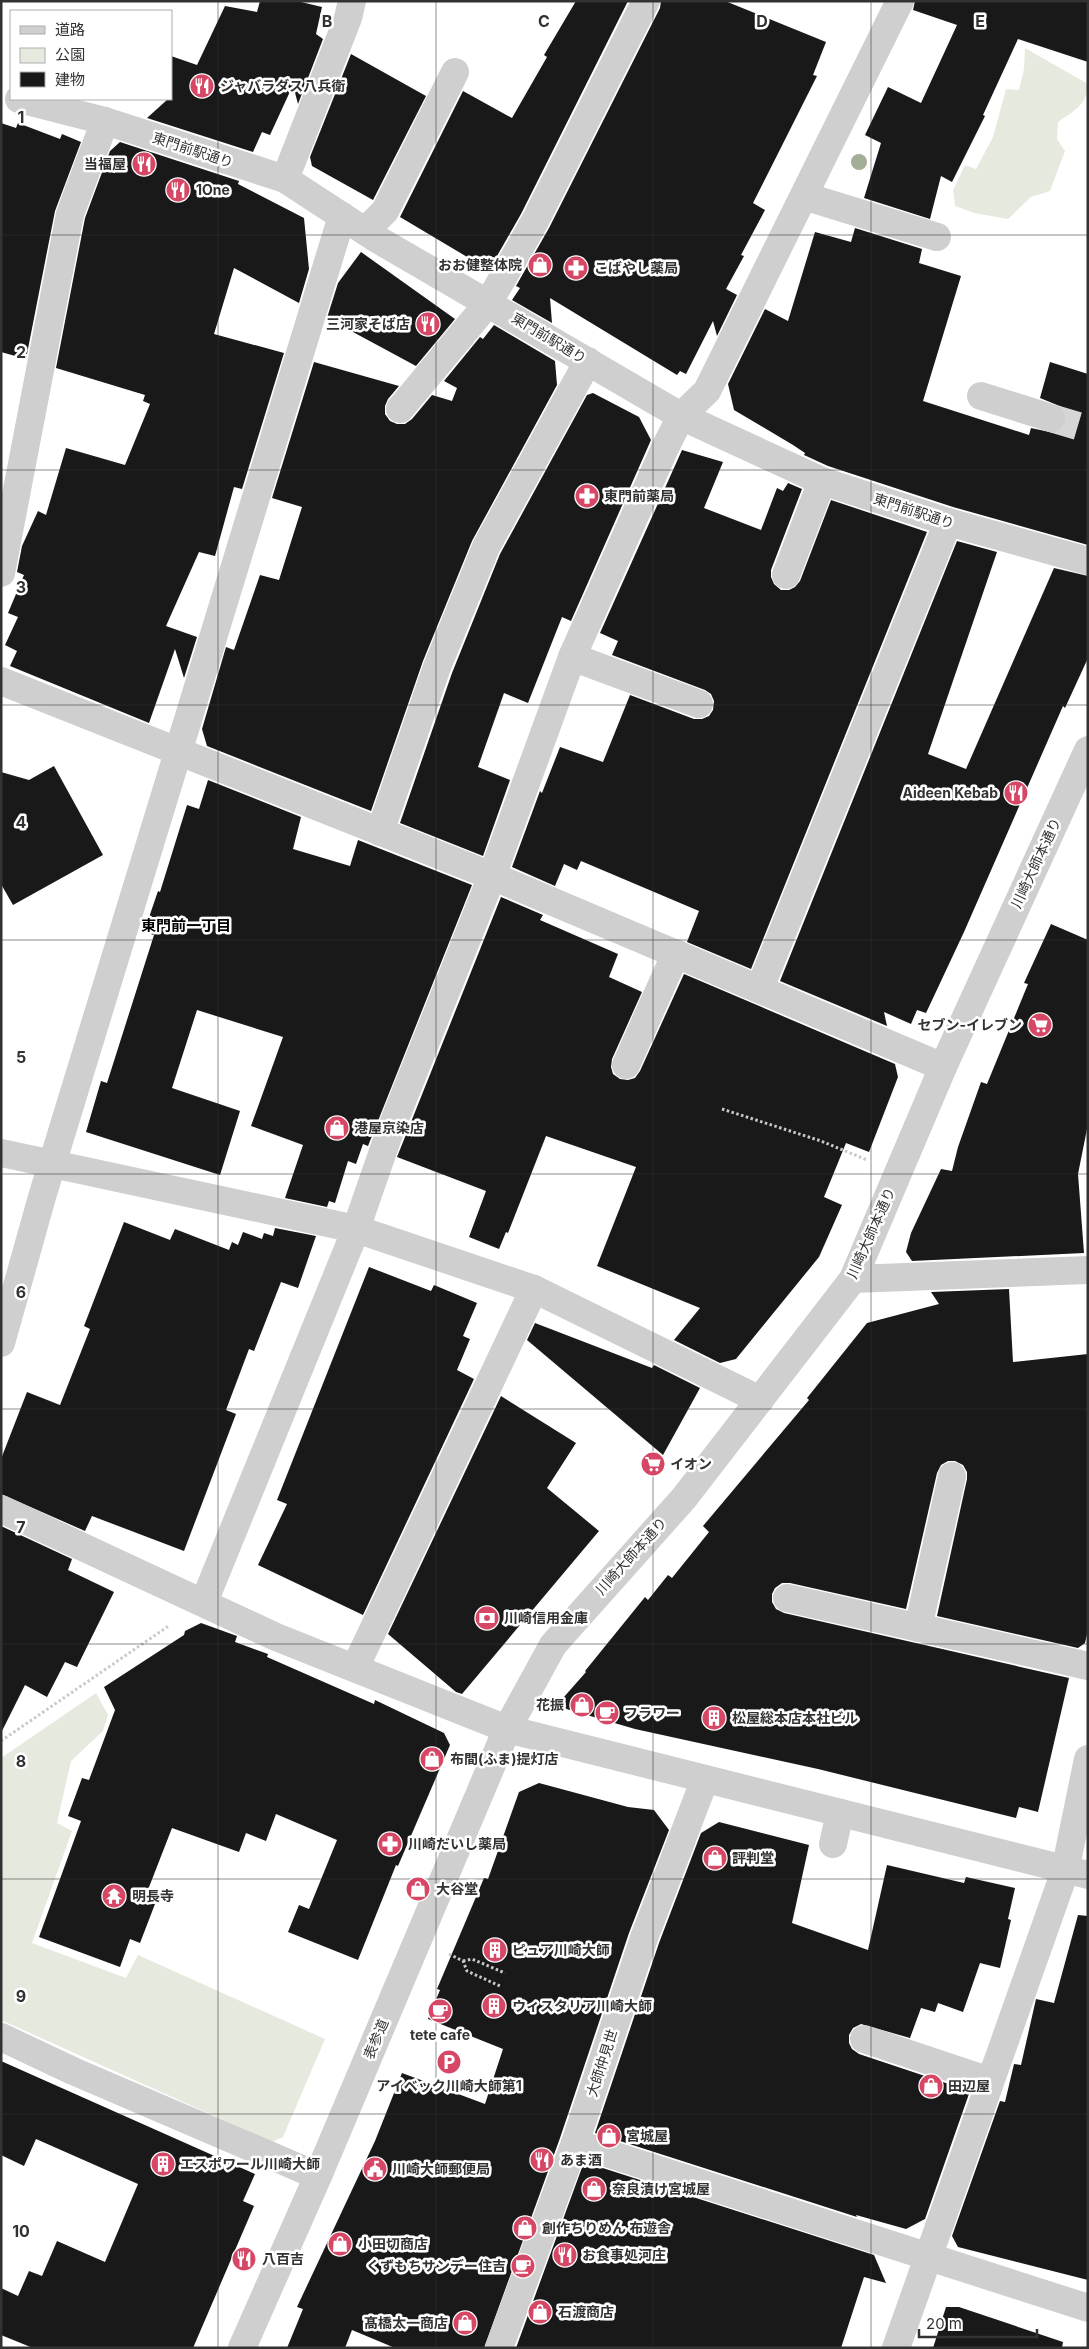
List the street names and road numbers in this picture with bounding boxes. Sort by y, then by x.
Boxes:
street label: 東門前駅通り [151,128,236,171]
street label: 東門前駅通り [509,309,590,366]
street label: 東門前駅通り [872,489,957,532]
street label: 川崎大師本通り [1007,815,1064,911]
street label: 川崎大師本通り [843,1185,898,1281]
street label: 川崎大師本通り [592,1514,670,1598]
street label: 表参道 [360,2016,392,2061]
street label: 大師仲見世 [583,2027,620,2099]

